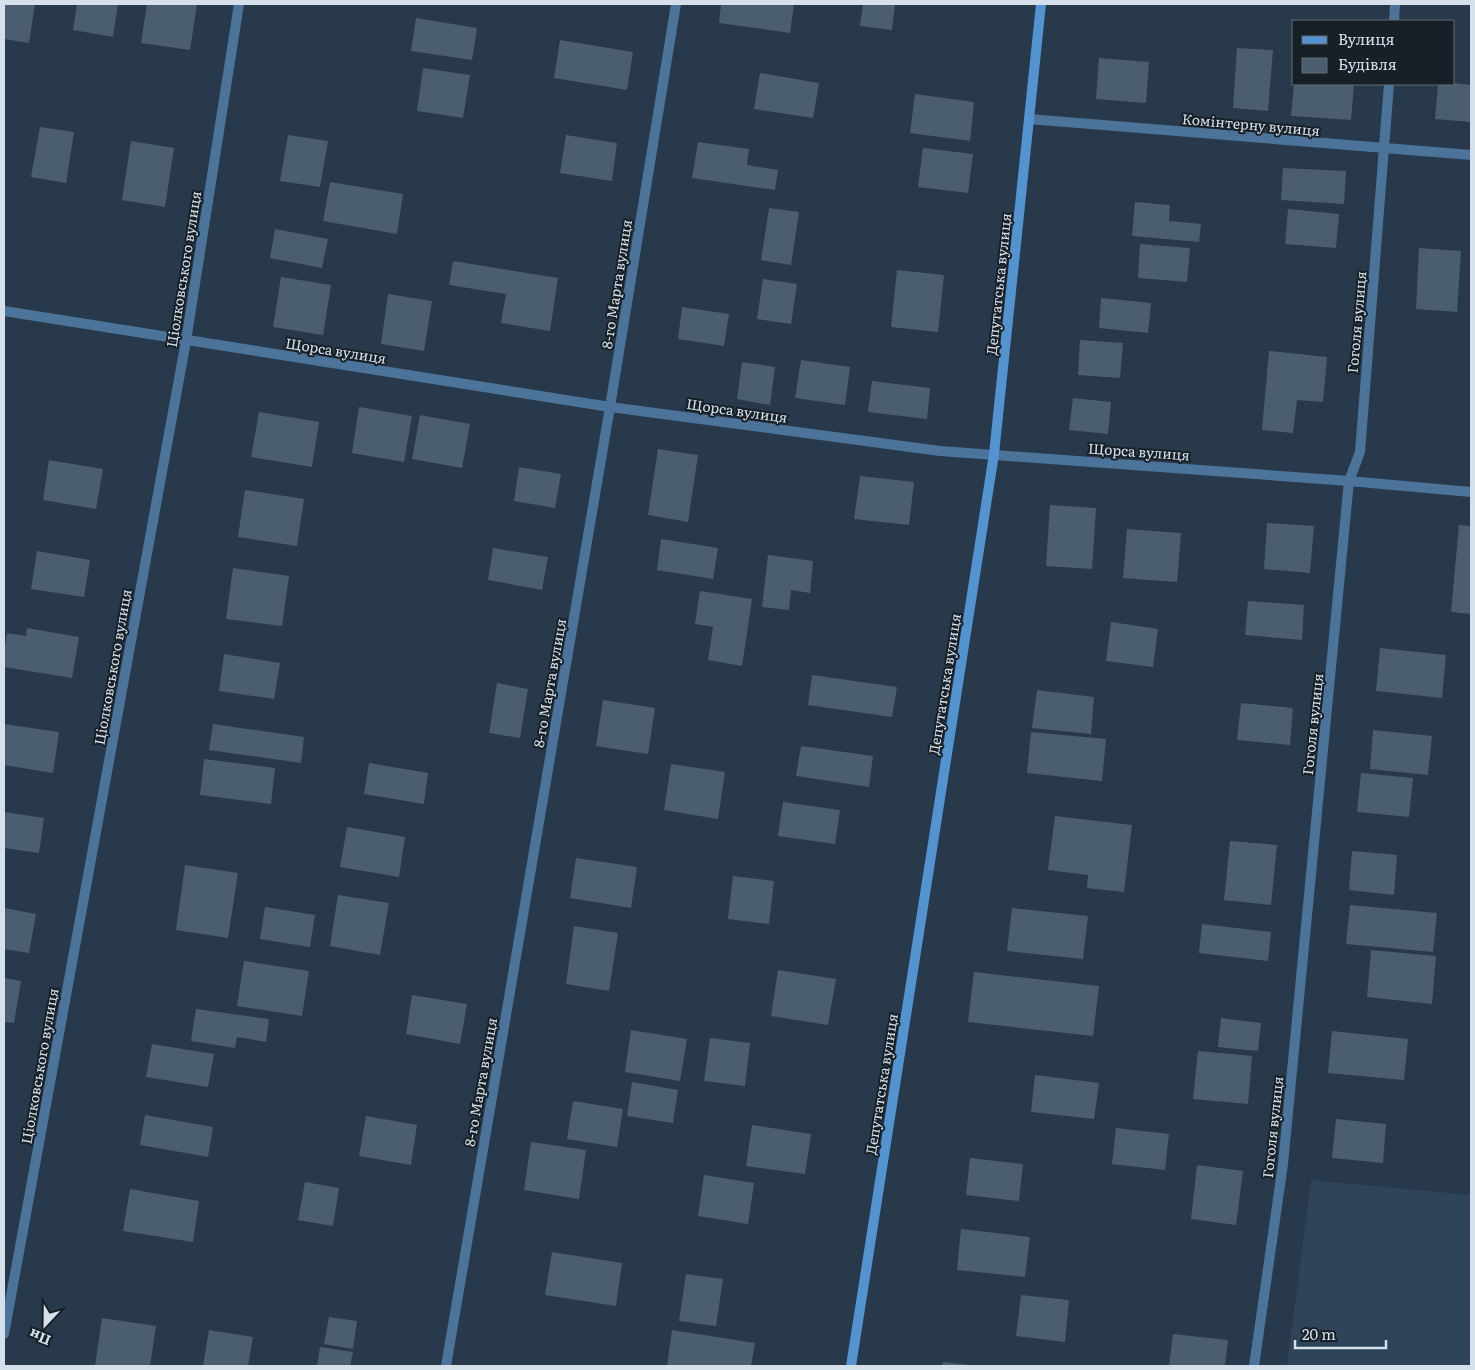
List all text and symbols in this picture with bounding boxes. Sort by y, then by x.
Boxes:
legend [1292,20,1455,85]
text: Вулиця [1338,27,1395,50]
text: Будівля [1338,52,1397,75]
street label: Комінтерну вулиця [1181,108,1321,140]
street label: Ціолковського вулиця [161,189,205,349]
street label: Депутатська вулиця [981,212,1015,356]
street label: 8-го Марта вулиця [596,218,636,350]
street label: Гоголя вулиця [1342,270,1370,374]
street label: Щорса вулиця [284,332,388,368]
street label: Щорса вулиця [685,393,789,427]
street label: Щорса вулиця [1087,437,1191,465]
street label: Ціолковського вулиця [88,587,136,747]
street label: Депутатська вулиця [923,612,965,756]
street label: 8-го Марта вулиця [528,617,570,749]
street label: Гоголя вулиця [1297,672,1327,776]
street label: Ціолковського вулиця [15,986,63,1146]
street label: Депутатська вулиця [860,1012,902,1156]
street label: 8-го Марта вулиця [459,1016,501,1148]
street label: Гоголя вулиця [1257,1075,1287,1179]
north arrow [20,1300,70,1350]
scale bar [1295,1318,1386,1350]
text: 20 m [1302,1322,1336,1345]
text: Пн [26,1325,54,1351]

